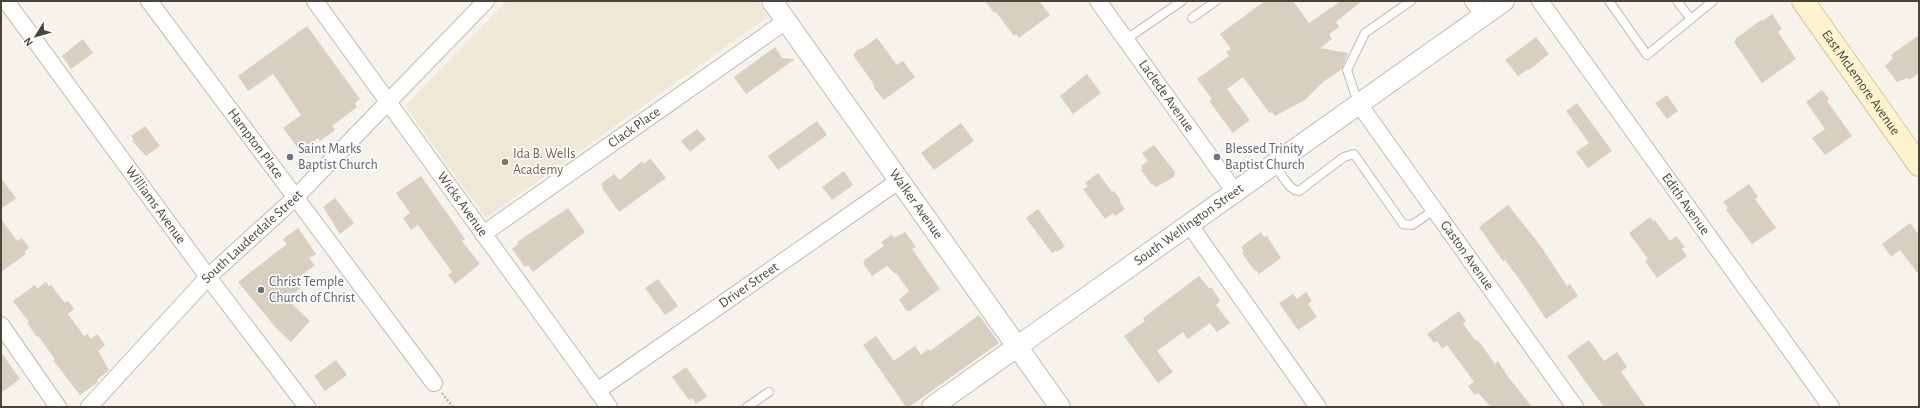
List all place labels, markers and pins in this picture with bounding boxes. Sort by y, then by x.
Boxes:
place label: Saint Marks Baptist Church [298,142,378,172]
place label: Blessed Trinity Baptist Church [1225,142,1305,172]
place label: Ida B. Wells Academy [513,147,575,177]
marker: Saint Marks Baptist Church [285,152,295,162]
marker: Blessed Trinity Baptist Church [1212,152,1222,162]
marker: Ida B. Wells Academy [500,157,510,167]
place label: Christ Temple Church of Christ [269,275,356,305]
marker: Christ Temple Church of Christ [256,285,266,295]

